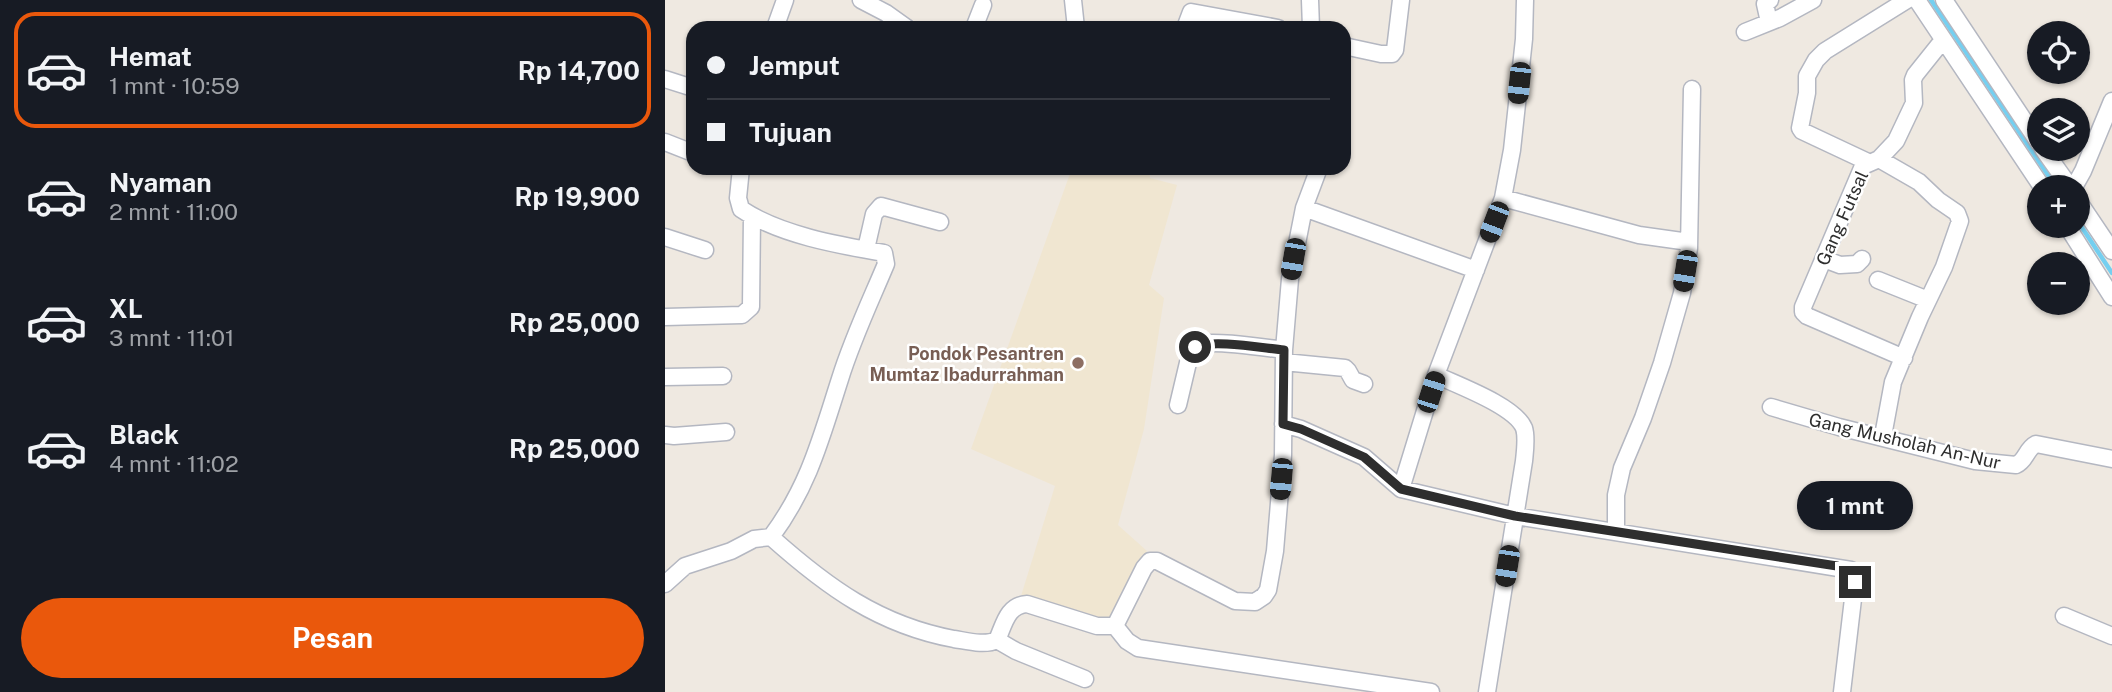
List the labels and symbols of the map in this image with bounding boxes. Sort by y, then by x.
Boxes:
car [1507,61,1532,105]
street label: Gang Futsal [1812,167,1872,269]
car [1477,199,1512,245]
car [1280,236,1307,282]
car [1672,249,1699,293]
route start [1179,331,1211,363]
place label: Pondok Pesantren Mumtaz Ibadurrahman [870,343,1064,385]
marker: Pondok Pesantren Mumtaz Ibadurrahman [1070,355,1086,371]
car [1415,369,1448,415]
street label: Gang Musholah An-Nur [1807,409,2003,473]
car [1269,457,1294,501]
callout: 1 mnt [1797,480,1913,530]
car [1494,544,1521,588]
route end [1839,566,1871,598]

